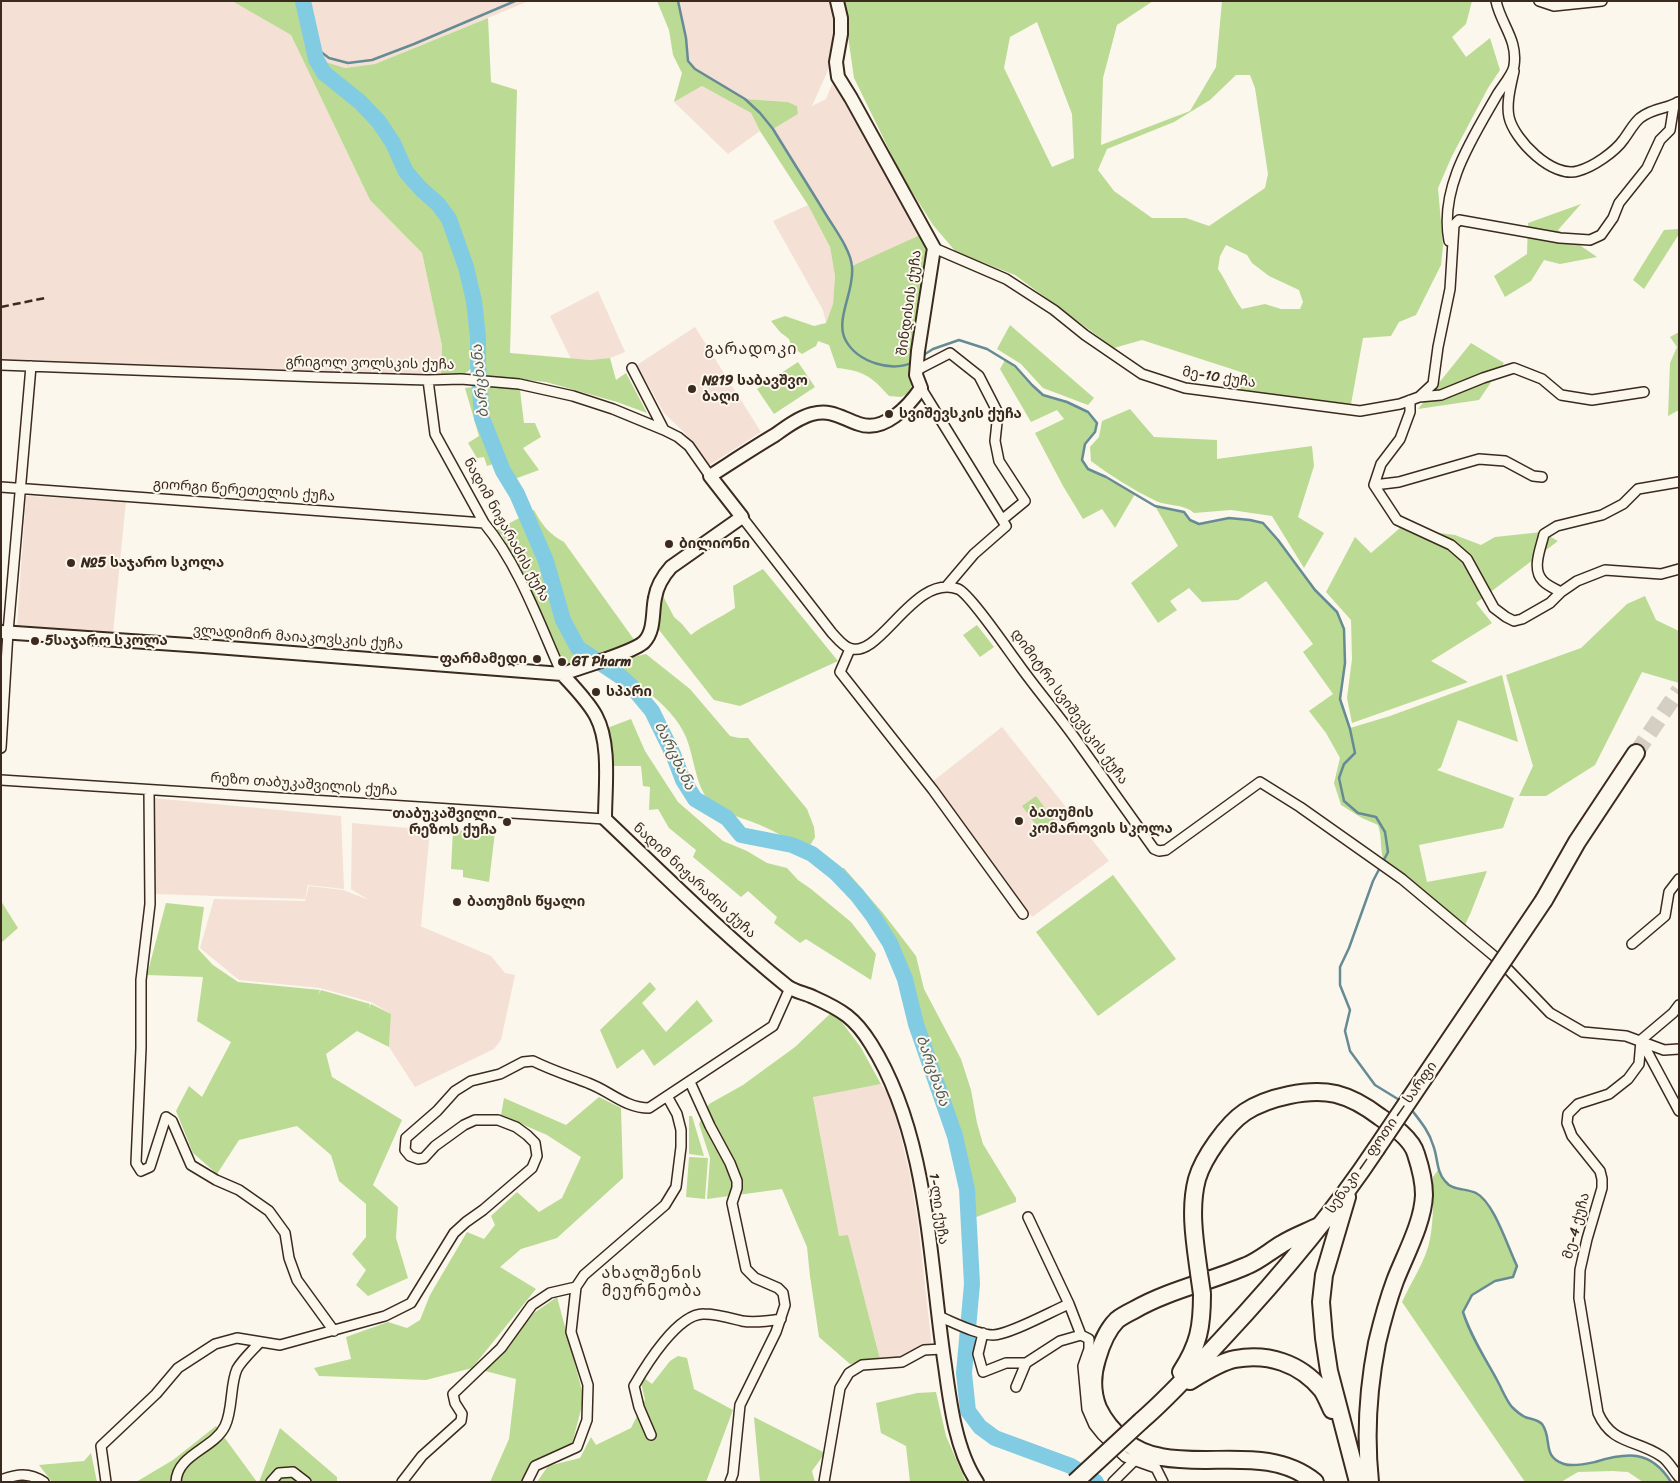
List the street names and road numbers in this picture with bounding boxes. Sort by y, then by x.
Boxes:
street label: შინდისის ქუჩა [894,249,926,357]
street label: გრიგოლ ვოლსკის ქუჩა [285,354,455,374]
street label: მე-10 ქუჩა [1181,364,1257,392]
street label: ნადიმ ნიჟარაძის ქუჩა [459,455,553,605]
street label: გიორგი წერეთელის ქუჩა [152,476,336,506]
street label: ვლადიმირ მაიაკოვსკის ქუჩა [192,622,404,654]
street label: დიმიტრი სვიშევსკის ქუჩა [1007,626,1131,788]
street label: რეზო თაბუკაშვილის ქუჩა [210,770,398,800]
street label: ნადიმ ნიჟარაძის ქუჩა [629,820,759,942]
street label: სენაკი — ფოთი — სარფი [1323,1059,1441,1217]
street label: 1-ლი ქუჩა [925,1172,951,1246]
street label: მე-4 ქუჩა [1560,1191,1594,1261]

